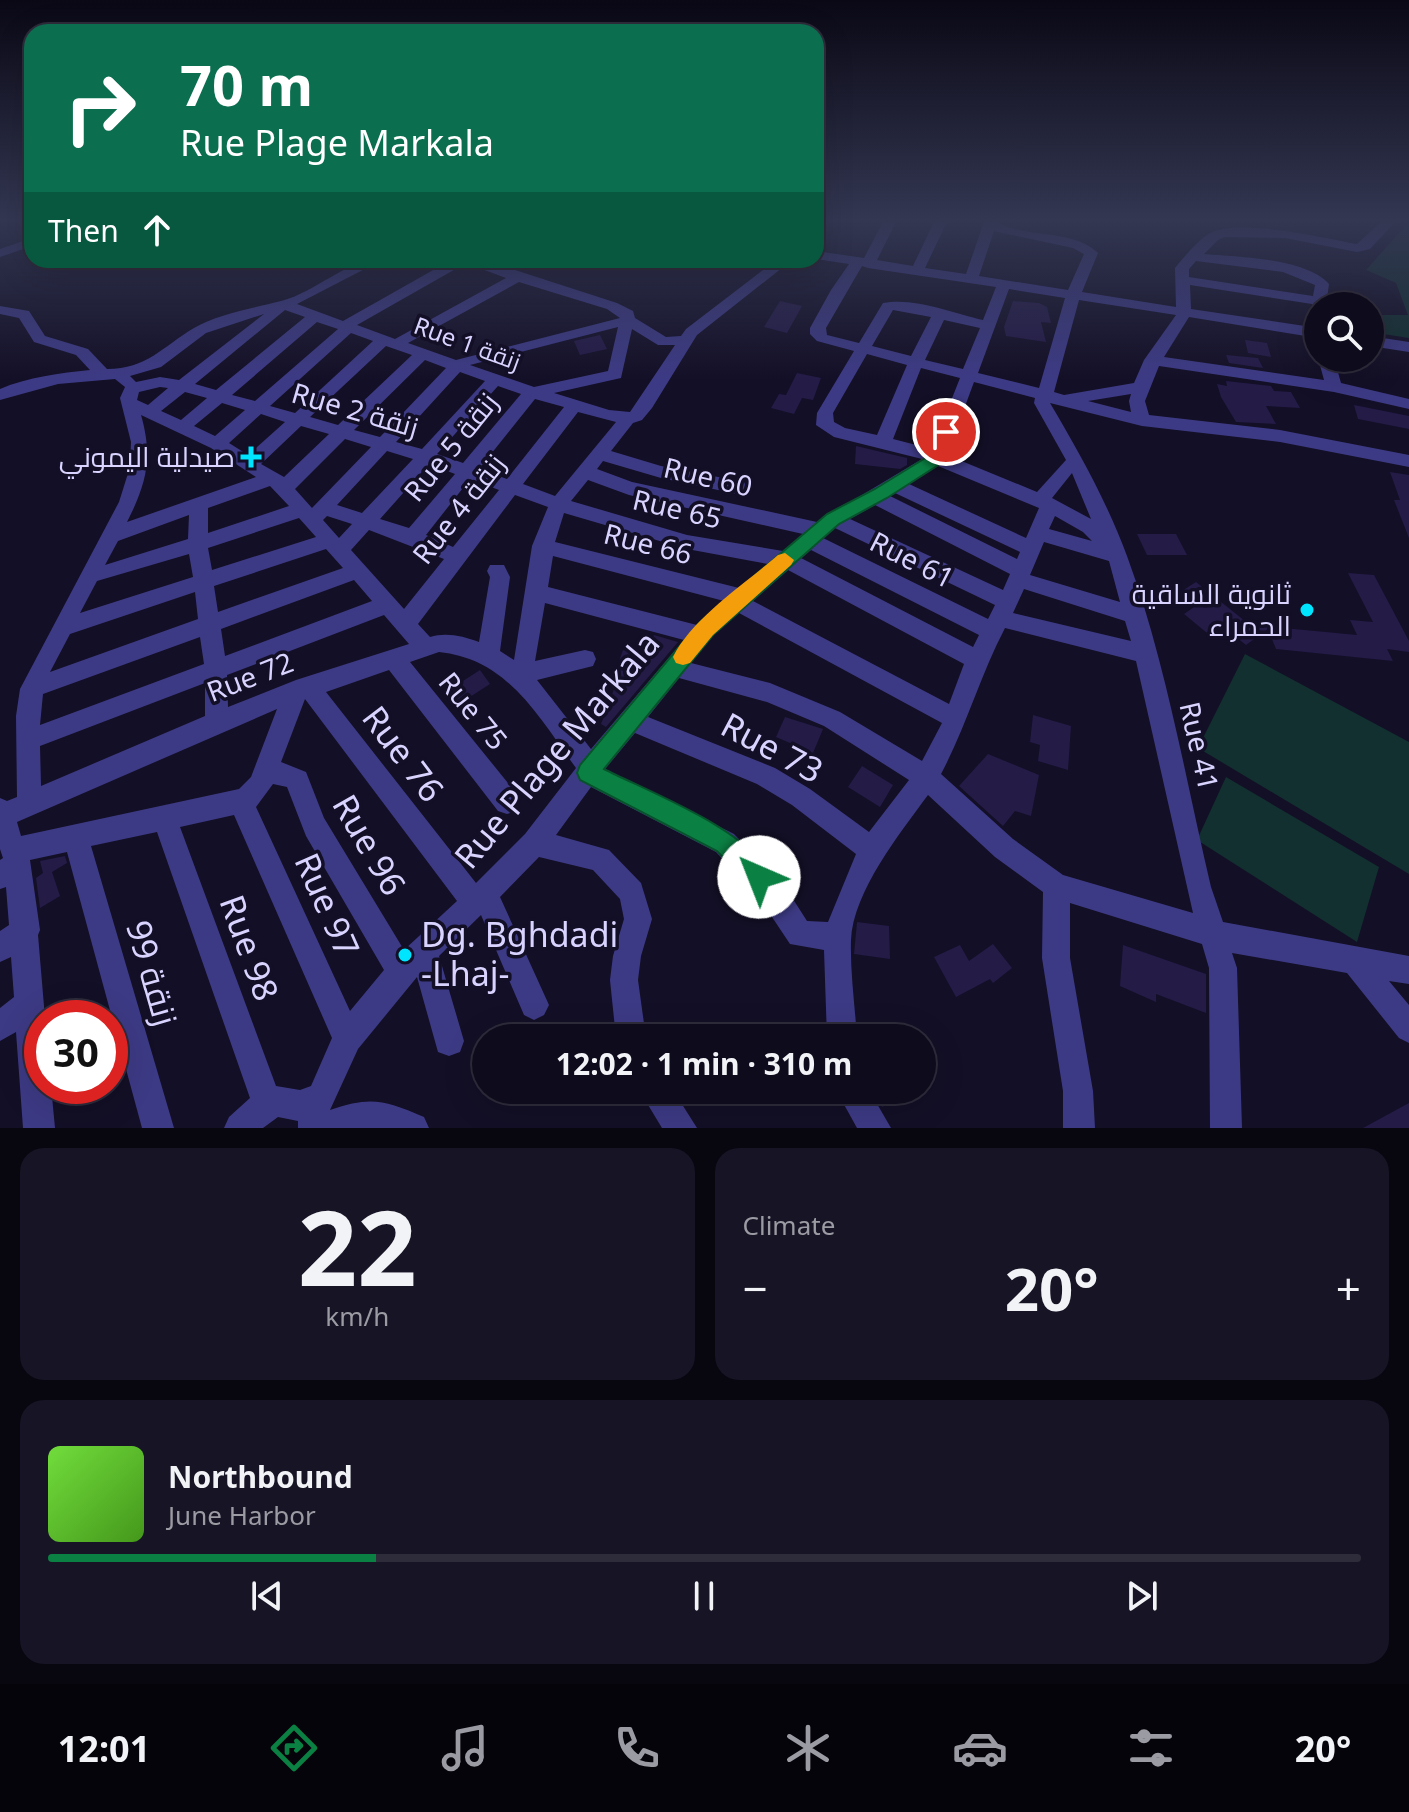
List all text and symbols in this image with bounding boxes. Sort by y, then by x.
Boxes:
text: 70 m [180,46,313,122]
icon: right [48,56,152,160]
text: Rue Plage Markala [180,118,494,167]
icon: ahead [135,208,179,252]
text: Then [48,210,119,251]
map controls [1304,292,1384,372]
button: search [1304,292,1384,372]
street label: Rue 1 زنقة [410,308,526,377]
street label: Rue 2 زنقة [288,373,423,445]
street label: Rue 5 زنقة [395,384,506,509]
pin [912,398,980,466]
icon: arrive [924,410,968,454]
place label: صيدلية اليموني [59,437,235,479]
street label: Rue 4 زنقة [403,445,513,571]
street label: Rue 60 [660,447,756,505]
marker: صيدلية اليموني [242,448,260,466]
street label: Rue 65 [629,479,725,537]
street label: Rue 66 [600,514,696,572]
street label: Rue 61 [864,522,961,596]
place label: ثانوية الساقية الحمراء [1132,574,1292,644]
marker: ثانوية الساقية الحمراء [1298,601,1316,619]
street label: Rue Plage Markala [443,621,669,878]
street label: Rue 72 [201,642,298,710]
street label: Rue 75 [431,664,517,757]
street label: Rue 76 [353,696,455,811]
street label: Rue 41 [1171,698,1229,794]
street label: Rue 73 [714,701,831,793]
street label: Rue 96 [323,786,417,903]
position arrow [717,835,801,919]
street label: Rue 97 [285,845,371,964]
street label: Rue 98 [210,889,290,1007]
place label: Dg. Bghdadi -Lhaj- [421,911,618,996]
street label: زنقة 99 [116,915,190,1031]
marker: Dg. Bghdadi -Lhaj- [396,946,414,964]
speed limit sign: 30 [24,1000,128,1104]
text: 12:02 · 1 min · 310 m [556,1043,852,1084]
text: 22 [298,1175,417,1316]
text: Climate [743,1207,835,1243]
text: 20° [1005,1247,1099,1329]
text: − [743,1258,768,1318]
text: + [1336,1258,1361,1318]
text: km/h [325,1298,389,1334]
text: Northbound [168,1456,353,1497]
text: June Harbor [168,1497,316,1533]
icon: previous [245,1574,289,1618]
icon: pause [682,1574,726,1618]
icon: next [1120,1574,1164,1618]
icon: directions [266,1720,322,1776]
icon: music [437,1720,493,1776]
icon: phone [609,1720,665,1776]
icon: climate [780,1720,836,1776]
icon: car [952,1720,1008,1776]
icon: filters [1123,1720,1179,1776]
text: 12:01 [58,1724,150,1773]
text: 20° [1295,1724,1351,1773]

